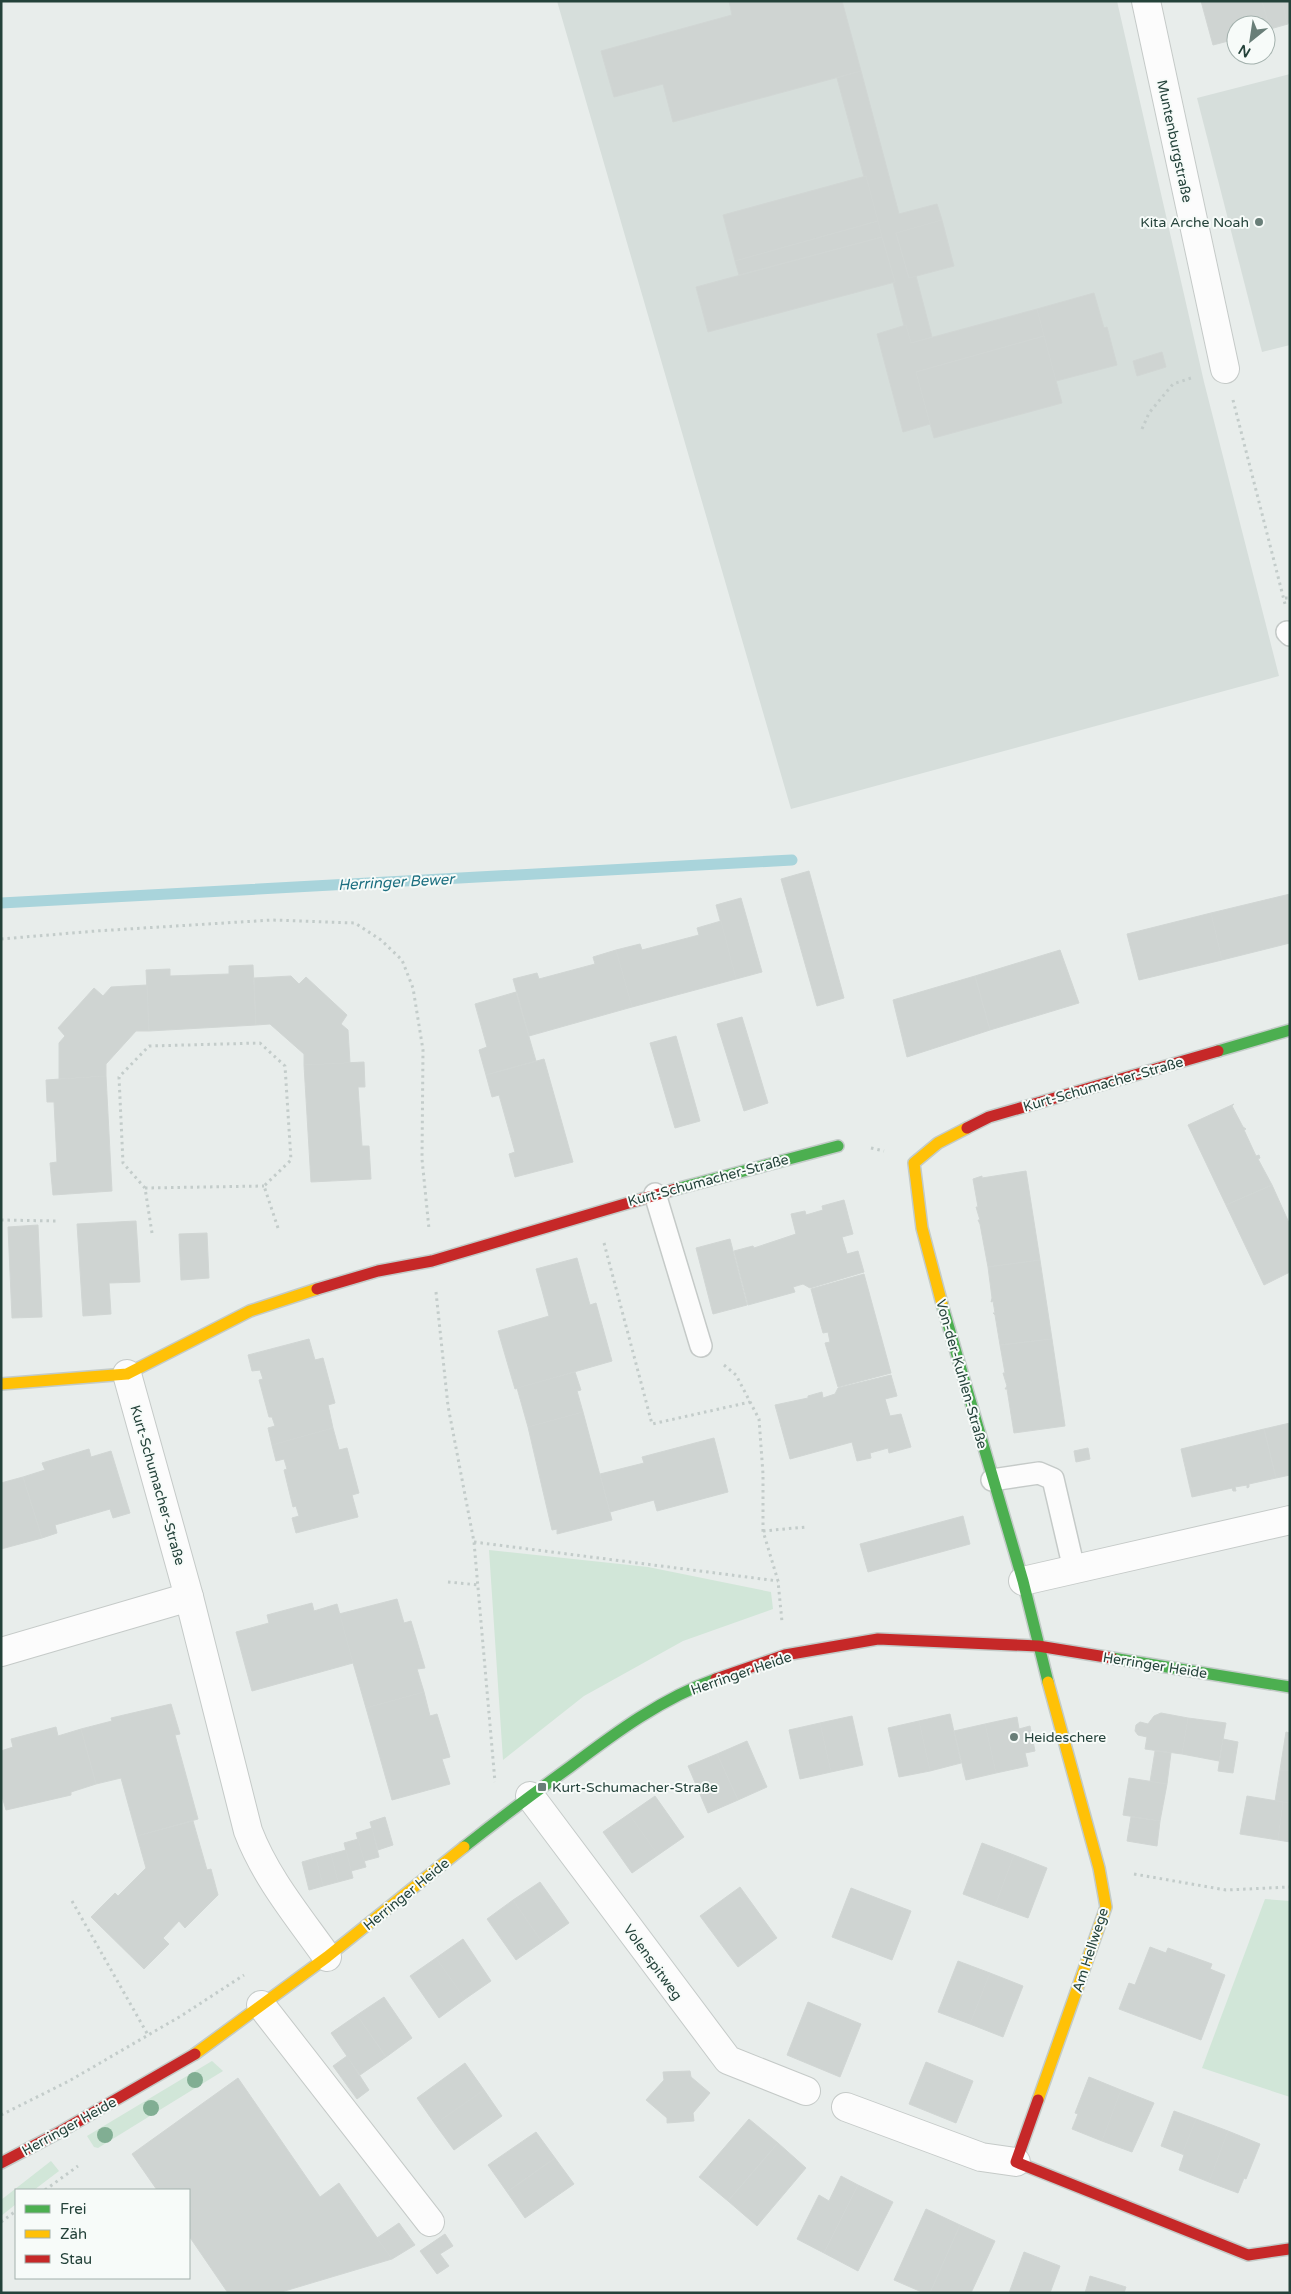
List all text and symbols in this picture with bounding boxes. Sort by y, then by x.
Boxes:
north arrow [1226,15,1276,65]
text: N [1236,41,1254,61]
street label: Muntenburgstraße [1153,78,1196,204]
place label: Kita Arche Noah [1140,214,1249,231]
marker: Kita Arche Noah [1253,216,1265,228]
water label: Herringer Bewer [337,870,457,894]
street label: Kurt-Schumacher-Straße [1021,1053,1185,1116]
street label: Kurt-Schumacher-Straße [626,1151,791,1210]
street label: Von-der-Kuhlen-Straße [932,1297,991,1451]
street label: Kurt-Schumacher-Straße [126,1403,189,1567]
street label: Herringer Heide [689,1648,794,1699]
street label: Herringer Heide [1102,1649,1208,1682]
place label: Heideschere [1024,1729,1106,1746]
marker: Heideschere [1008,1731,1020,1743]
place label: Kurt-Schumacher-Straße [552,1779,718,1796]
marker: Kurt-Schumacher-Straße [536,1781,548,1793]
street label: Herringer Heide [360,1855,453,1934]
street label: Am Hellwege [1069,1906,1112,1995]
street label: Volenspitweg [619,1921,686,2003]
street label: Herringer Heide [19,2093,119,2159]
legend [15,2189,190,2279]
text: Frei [60,2200,86,2218]
text: Zäh [60,2225,87,2243]
text: Stau [60,2250,92,2268]

